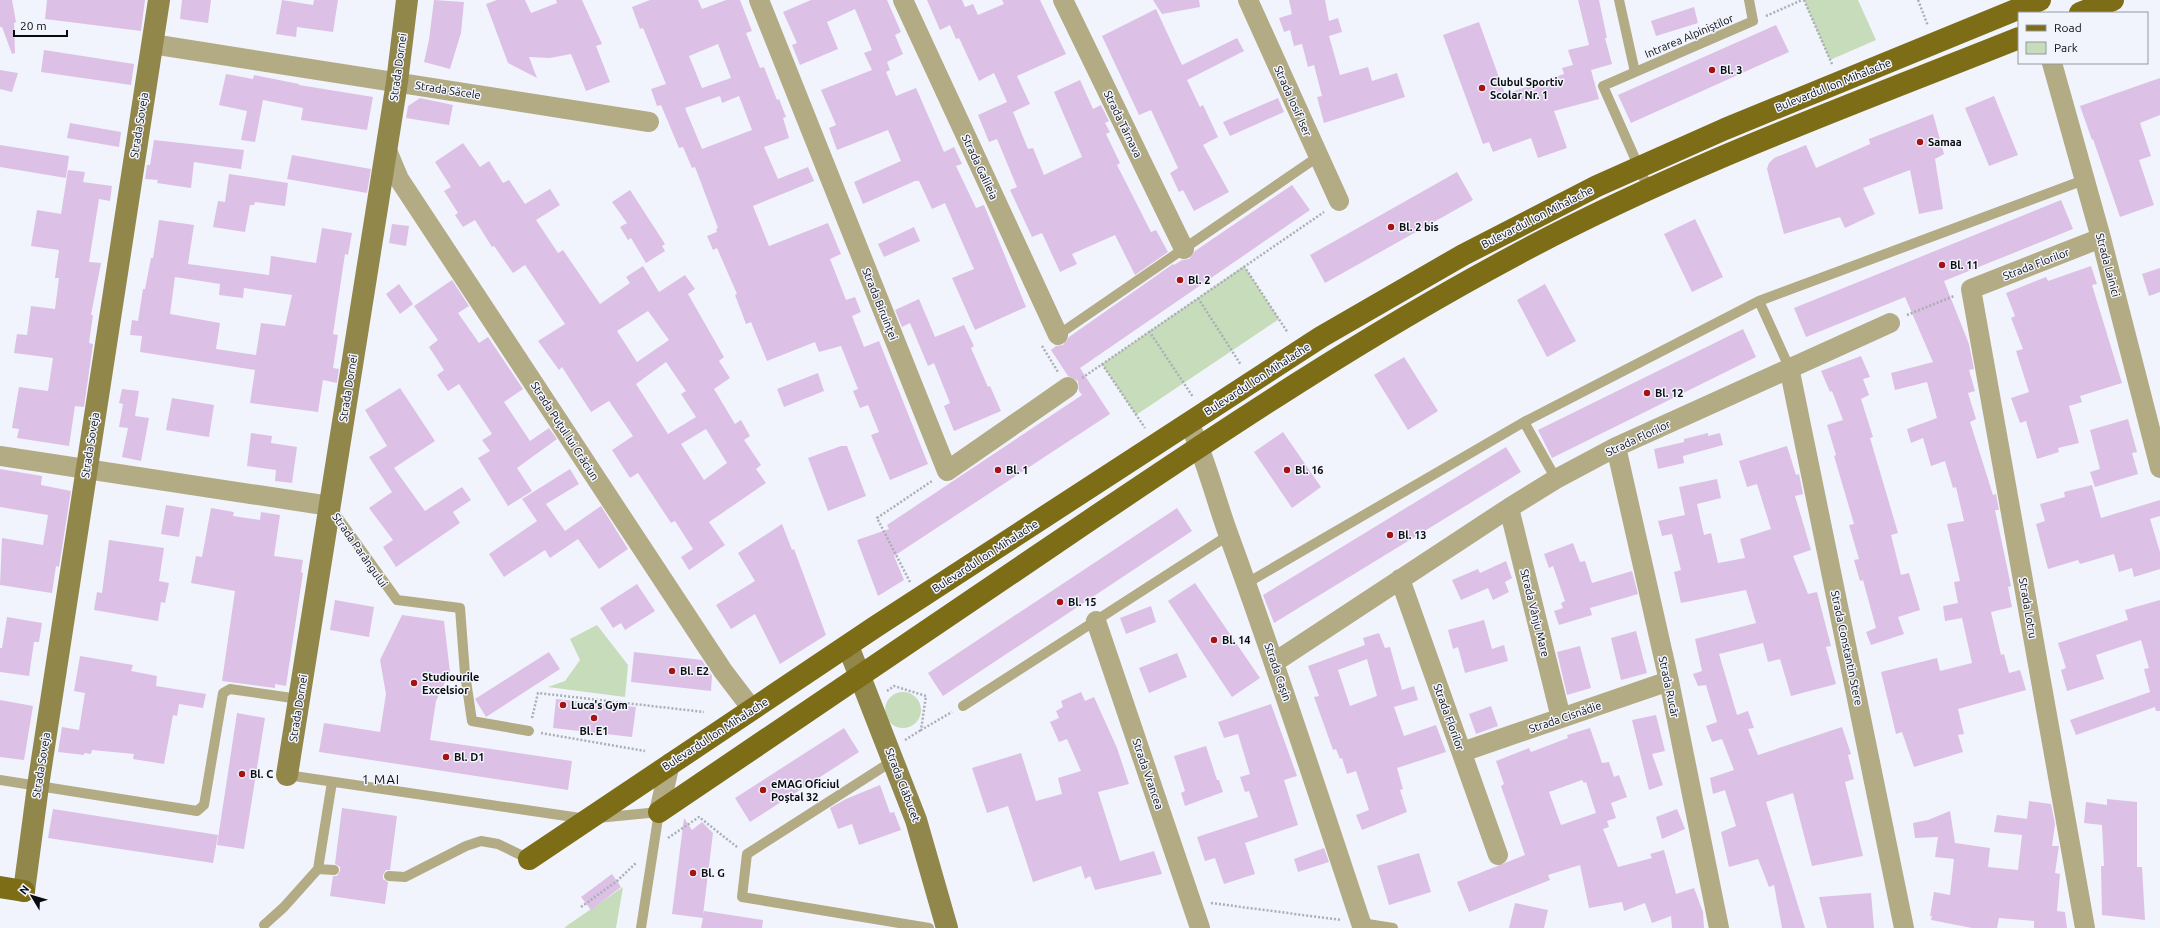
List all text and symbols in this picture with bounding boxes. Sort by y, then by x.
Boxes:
scale bar [14,12,67,38]
street label: Intrarea Alpiniștilor [1643,12,1736,60]
legend [2018,12,2148,64]
text: 20 m [20,19,47,32]
text: Road [2054,21,2082,34]
street label: Strada Dornei [387,33,409,101]
text: Park [2054,41,2078,54]
street label: Bulevardul Ion Mihalache [1773,56,1893,114]
street label: Strada Iosif Iser [1272,64,1314,139]
place label: Bl. 3 [1720,64,1742,76]
marker: Bl. 3 [1707,65,1717,75]
place label: Clubul Sportiv Scolar Nr. 1 [1490,76,1563,101]
street label: Strada Săcele [414,79,482,101]
marker: Clubul Sportiv Scolar Nr. 1 [1477,83,1487,93]
street label: Strada Târnava [1102,89,1144,159]
street label: Strada Soveja [128,91,150,159]
street label: Strada Galileia [960,133,1000,201]
place label: Samaa [1928,136,1962,148]
marker: Samaa [1915,137,1925,147]
street label: Bulevardul Ion Mihalache [1479,184,1595,250]
place label: Bl. 2 bis [1399,221,1439,233]
marker: Bl. 2 bis [1386,222,1396,232]
street label: Strada Lainici [2094,232,2122,298]
street label: Strada Florilor [2001,246,2072,282]
place label: Bl. 11 [1950,259,1979,271]
marker: Bl. 11 [1937,260,1947,270]
street label: Strada Biruinței [860,266,900,342]
place label: Bl. 2 [1188,274,1210,286]
marker: Bl. 2 [1175,275,1185,285]
street label: Bulevardul Ion Mihalache [1202,340,1312,418]
street label: Strada Dornei [337,354,359,422]
street label: Strada Puțul lui Crăciun [529,380,601,482]
place label: Bl. 12 [1655,387,1684,399]
marker: Bl. 12 [1642,388,1652,398]
street label: Strada Soveja [79,411,101,479]
street label: Strada Florilor [1604,417,1673,458]
place label: Bl. 1 [1006,464,1028,476]
place label: Bl. 16 [1295,464,1324,476]
marker: Bl. 1 [993,465,1003,475]
marker: Bl. 16 [1282,465,1292,475]
street label: Strada Parângului [330,511,390,589]
street label: Bulevardul Ion Mihalache [930,517,1040,595]
place label: Bl. 13 [1398,529,1427,541]
marker: Bl. 13 [1385,530,1395,540]
street label: Strada Vânju Mare [1518,568,1552,658]
street label: Strada Lotru [2017,577,2039,639]
street label: Strada Constantin Stere [1829,589,1865,707]
place label: Bl. 15 [1068,596,1097,608]
marker: Bl. 15 [1055,597,1065,607]
place label: Bl. 14 [1222,634,1251,646]
marker: Bl. 14 [1209,635,1219,645]
street label: Strada Cașin [1262,641,1294,703]
street label: Strada Rucăr [1657,655,1682,720]
place label: Bl. E2 [680,665,709,677]
marker: Bl. E2 [667,666,677,676]
place label: Studiourile Excelsior [422,671,479,696]
street label: Strada Dornei [287,674,309,742]
marker: Studiourile Excelsior [409,678,419,688]
street label: Strada Florilor [1431,682,1467,753]
street label: Bulevardul Ion Mihalache [660,695,770,773]
place label: Luca's Gym [571,699,628,711]
street label: Strada Cisnădie [1527,699,1603,735]
marker: Luca's Gym [558,700,568,710]
marker: Bl. E1 [589,713,599,723]
place label: Bl. E1 [580,725,608,737]
street label: Strada Soveja [30,731,52,799]
street label: Strada Vrancea [1130,737,1166,811]
street label: Strada Clăbucet [883,746,923,824]
place label: Bl. D1 [454,751,484,763]
marker: Bl. D1 [441,752,451,762]
place label: Bl. C [250,768,273,780]
marker: Bl. C [237,769,247,779]
district label: 1 MAI [362,772,400,786]
place label: eMAG Oficiul Poștal 32 [771,778,840,803]
marker: eMAG Oficiul Poștal 32 [758,785,768,795]
place label: Bl. G [701,867,725,879]
marker: Bl. G [688,868,698,878]
north arrow [12,876,52,916]
text: N [17,883,31,897]

